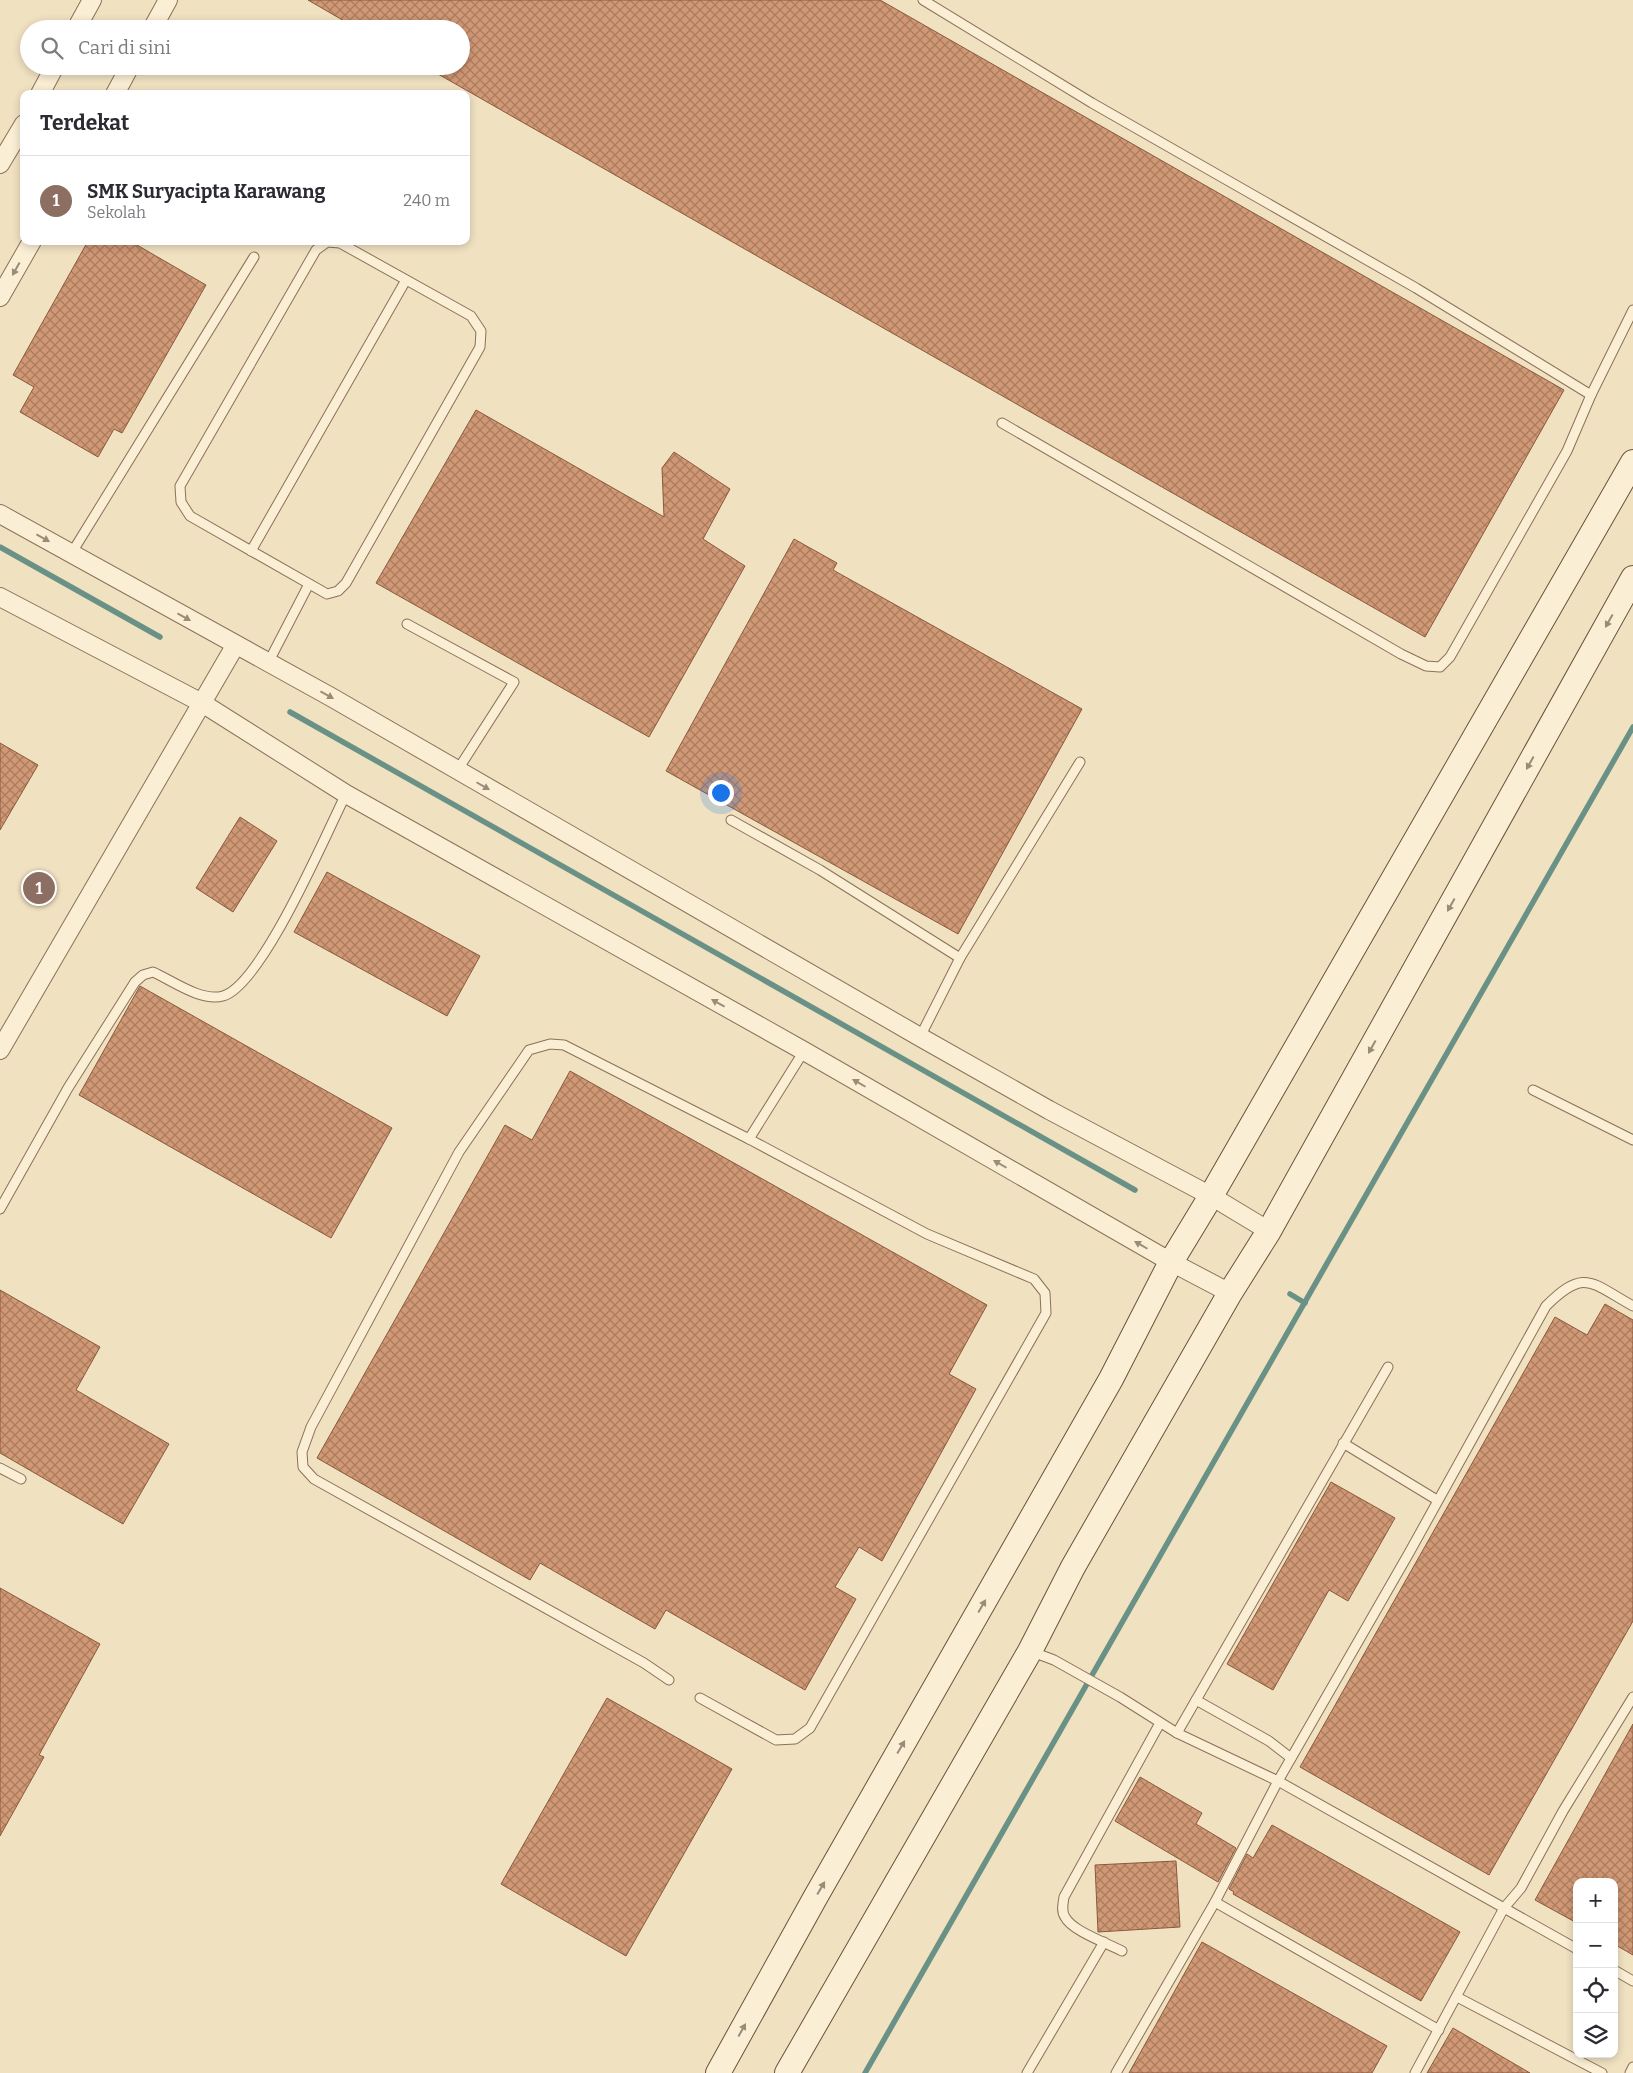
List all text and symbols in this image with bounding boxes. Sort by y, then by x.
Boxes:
search box [20,20,470,75]
icon: search [38,34,66,62]
text: Cari di sini [78,36,171,59]
text: Terdekat [40,110,129,136]
text: SMK Suryacipta Karawang [87,180,325,203]
text: 1 [53,191,59,210]
text: 240 m [403,191,450,210]
text: Sekolah [87,203,146,222]
one-way arrow [11,262,20,276]
one-way arrow [35,534,50,542]
one-way arrow [178,613,191,622]
one-way arrow [1605,614,1614,628]
one-way arrow [320,691,334,699]
one-way arrow [1526,755,1534,770]
your location [708,780,734,806]
one-way arrow [476,781,489,790]
pin: 1 [23,869,55,907]
one-way arrow [1447,897,1455,912]
one-way arrow [710,999,725,1007]
one-way arrow [1368,1039,1376,1054]
one-way arrow [852,1079,867,1087]
one-way arrow [993,1160,1008,1168]
one-way arrow [1134,1241,1148,1249]
one-way arrow [977,1599,986,1613]
one-way arrow [897,1740,905,1755]
map controls [1573,1878,1618,2058]
button: + [1573,1878,1618,1923]
one-way arrow [816,1882,825,1895]
button: − [1573,1923,1618,1968]
button: locate [1573,1968,1618,2013]
button: layers [1573,2013,1618,2058]
one-way arrow [737,2024,746,2037]

